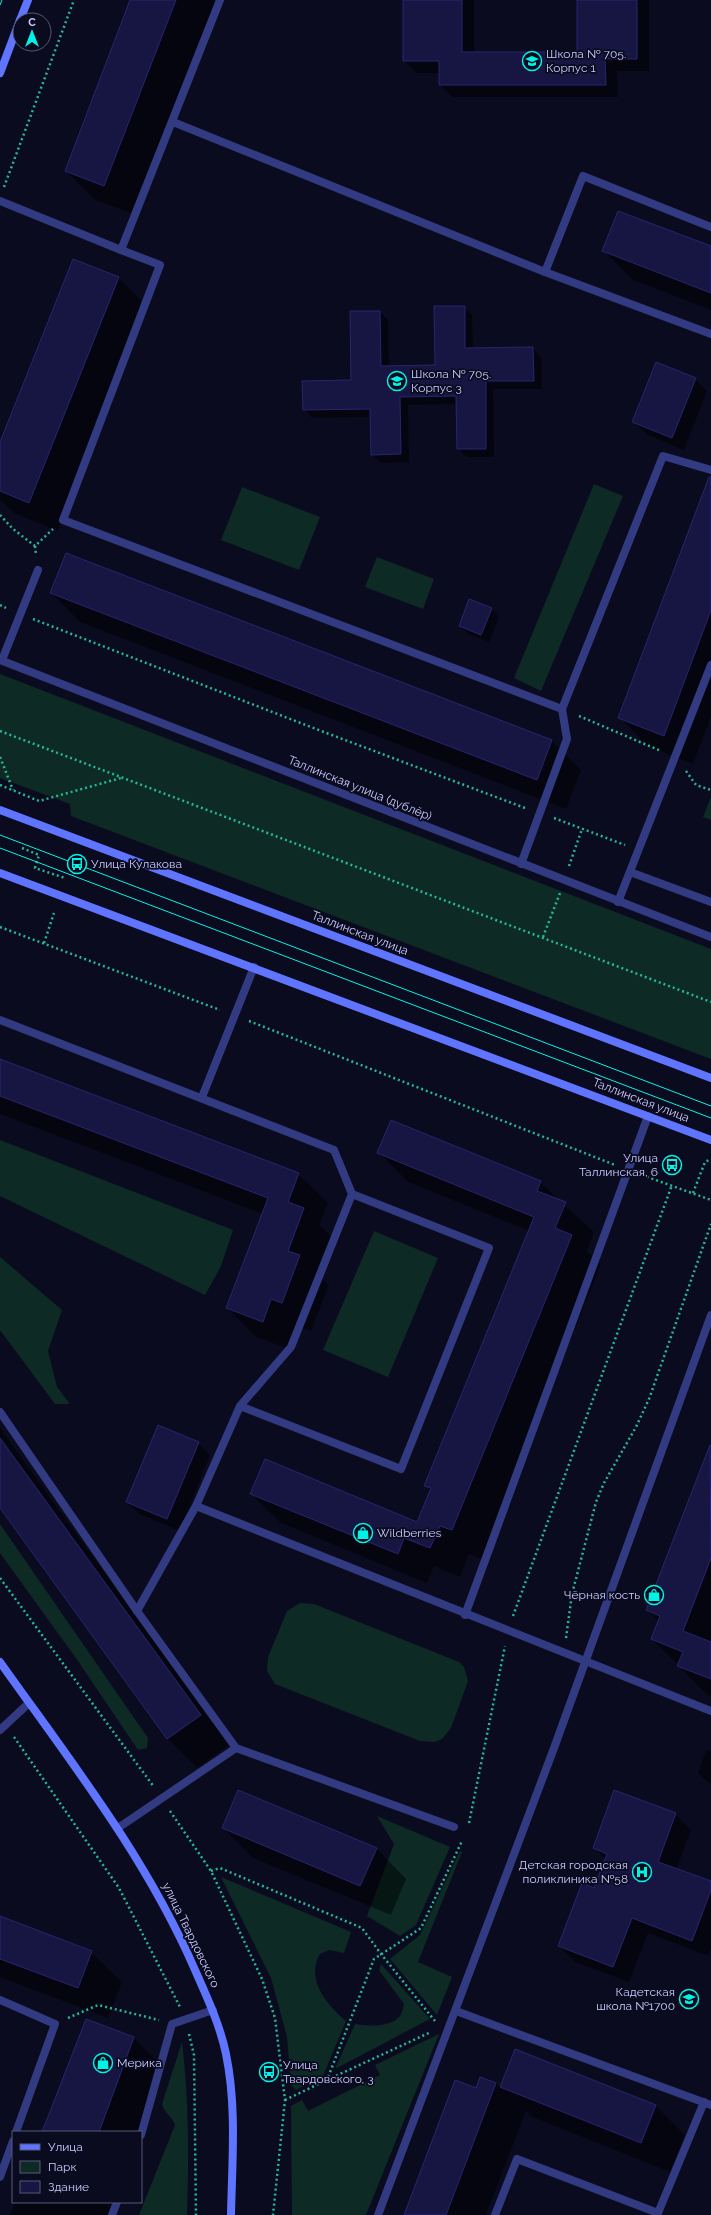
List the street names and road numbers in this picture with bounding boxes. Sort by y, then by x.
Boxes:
street label: Таллинская улица (дублёр) [286,753,434,823]
street label: Таллинская улица [310,908,410,958]
street label: Таллинская улица [591,1075,691,1125]
street label: улица Твардовского [159,1880,223,1990]

